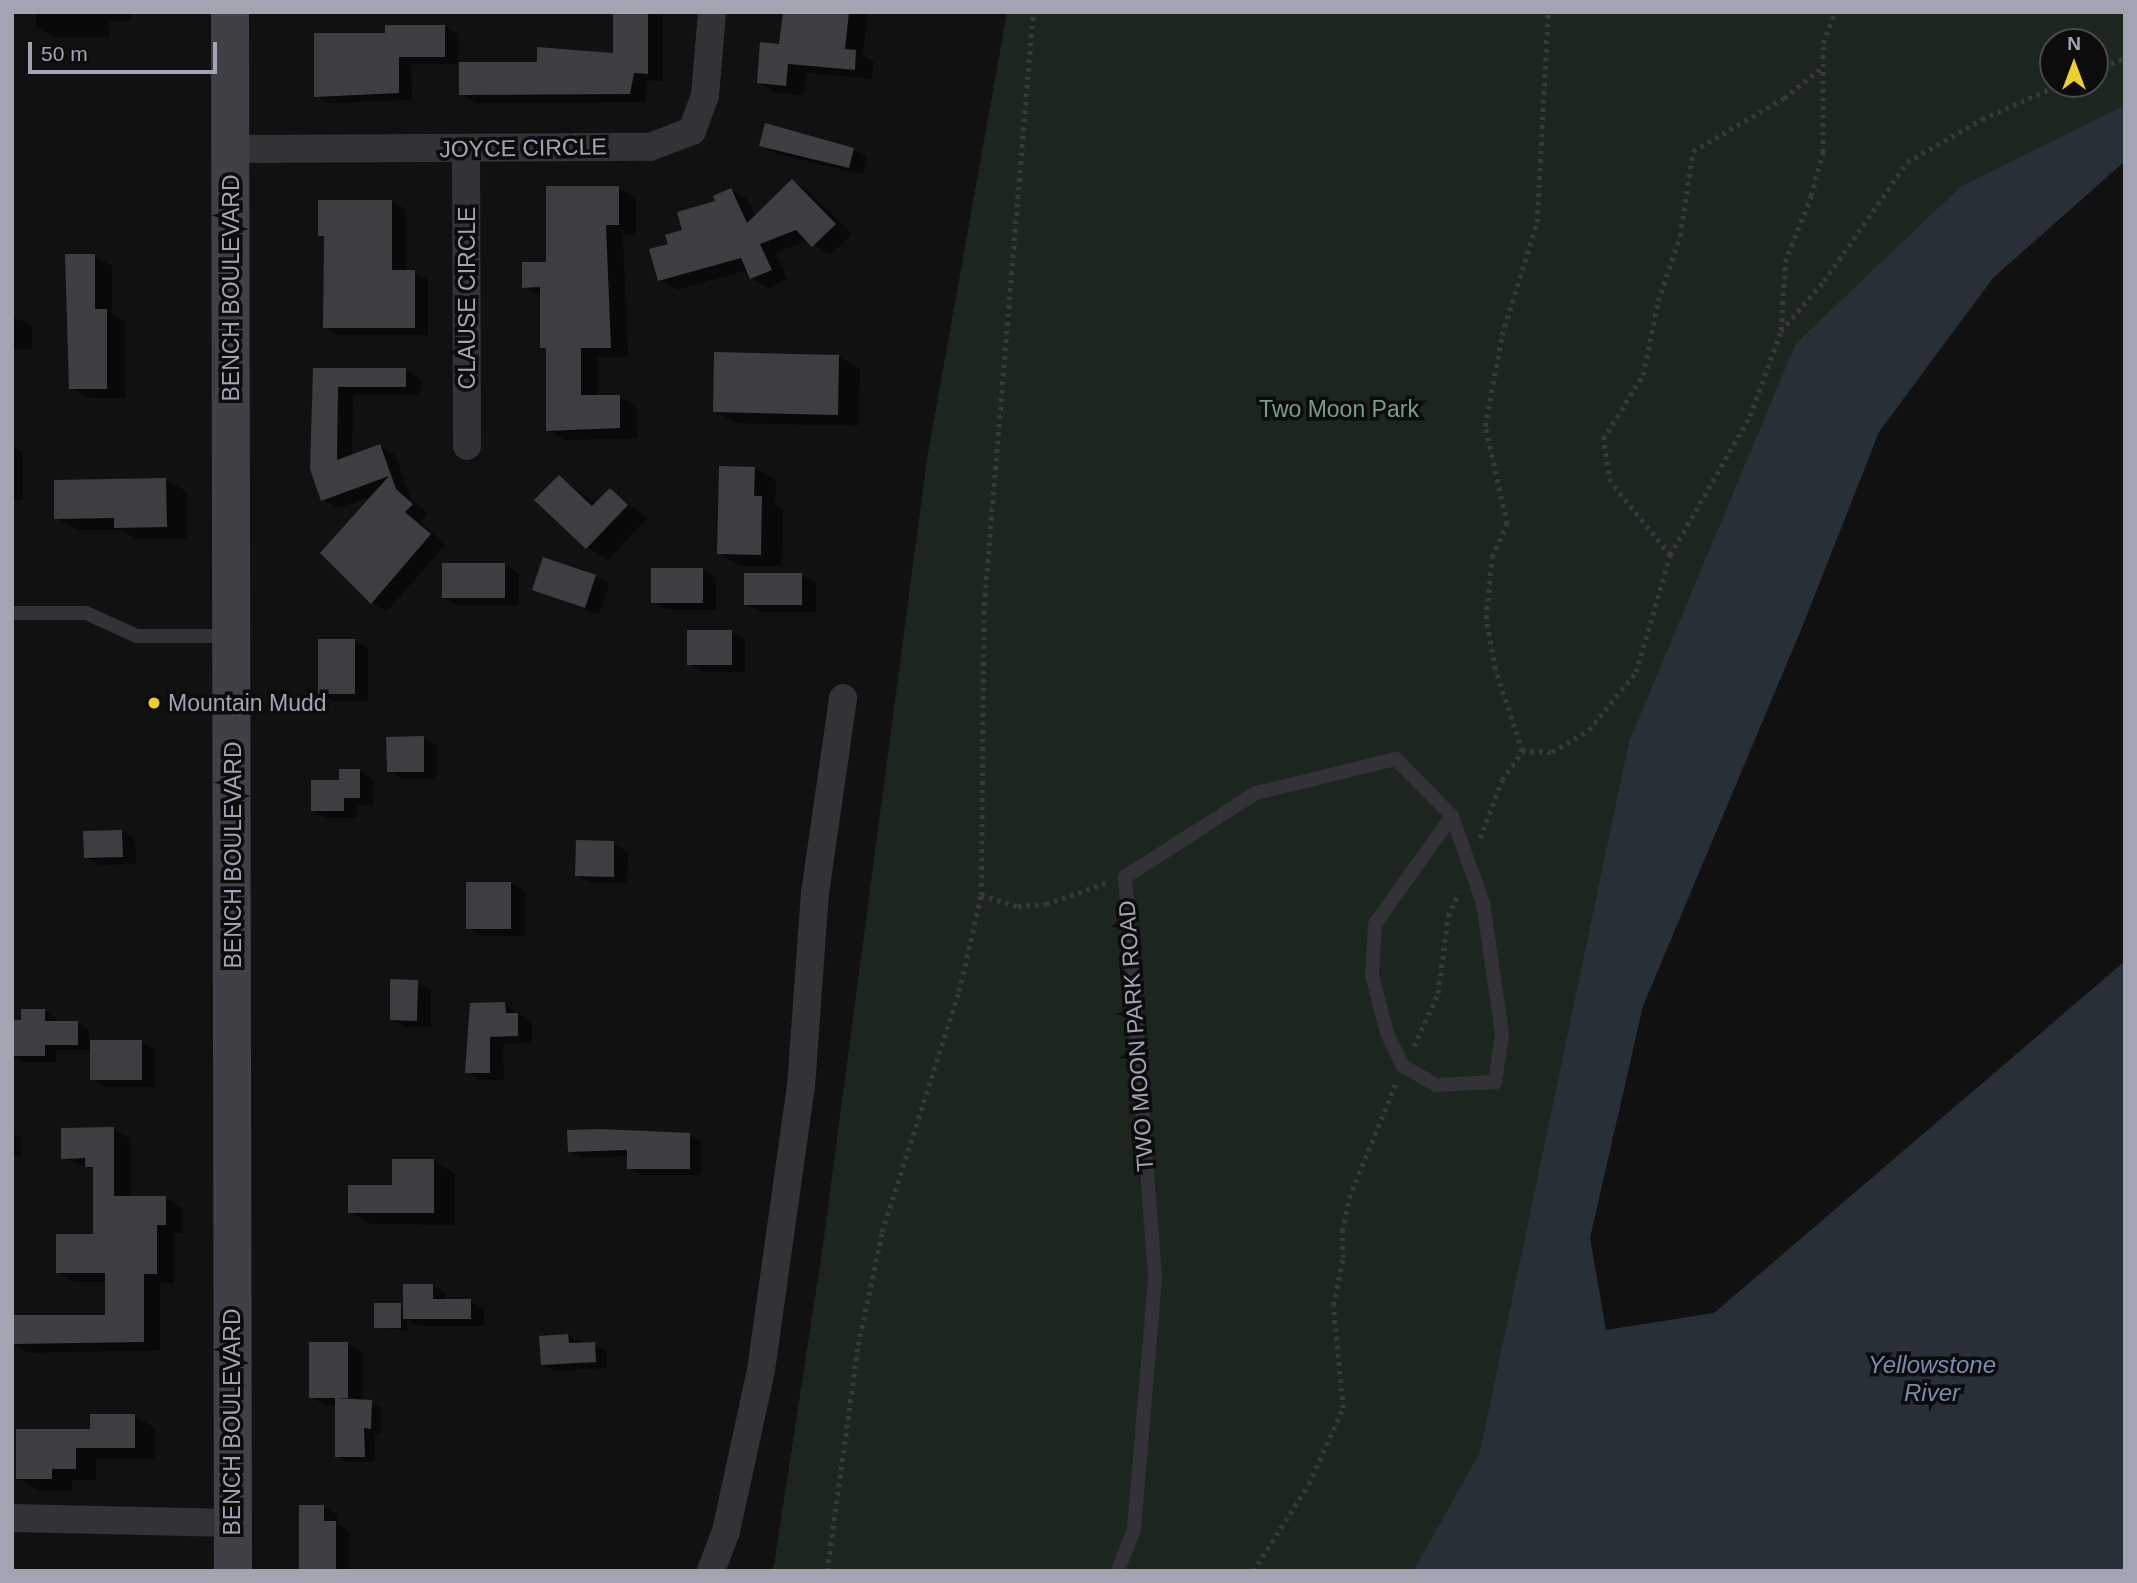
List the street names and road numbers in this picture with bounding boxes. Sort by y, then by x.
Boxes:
street label: JOYCE CIRCLE [439,133,607,163]
street label: BENCH BOULEVARD [217,174,245,402]
street label: CLAUSE CIRCLE [453,207,481,389]
street label: BENCH BOULEVARD [219,741,247,969]
street label: TWO MOON PARK ROAD [1113,899,1159,1173]
street label: BENCH BOULEVARD [218,1308,246,1536]

